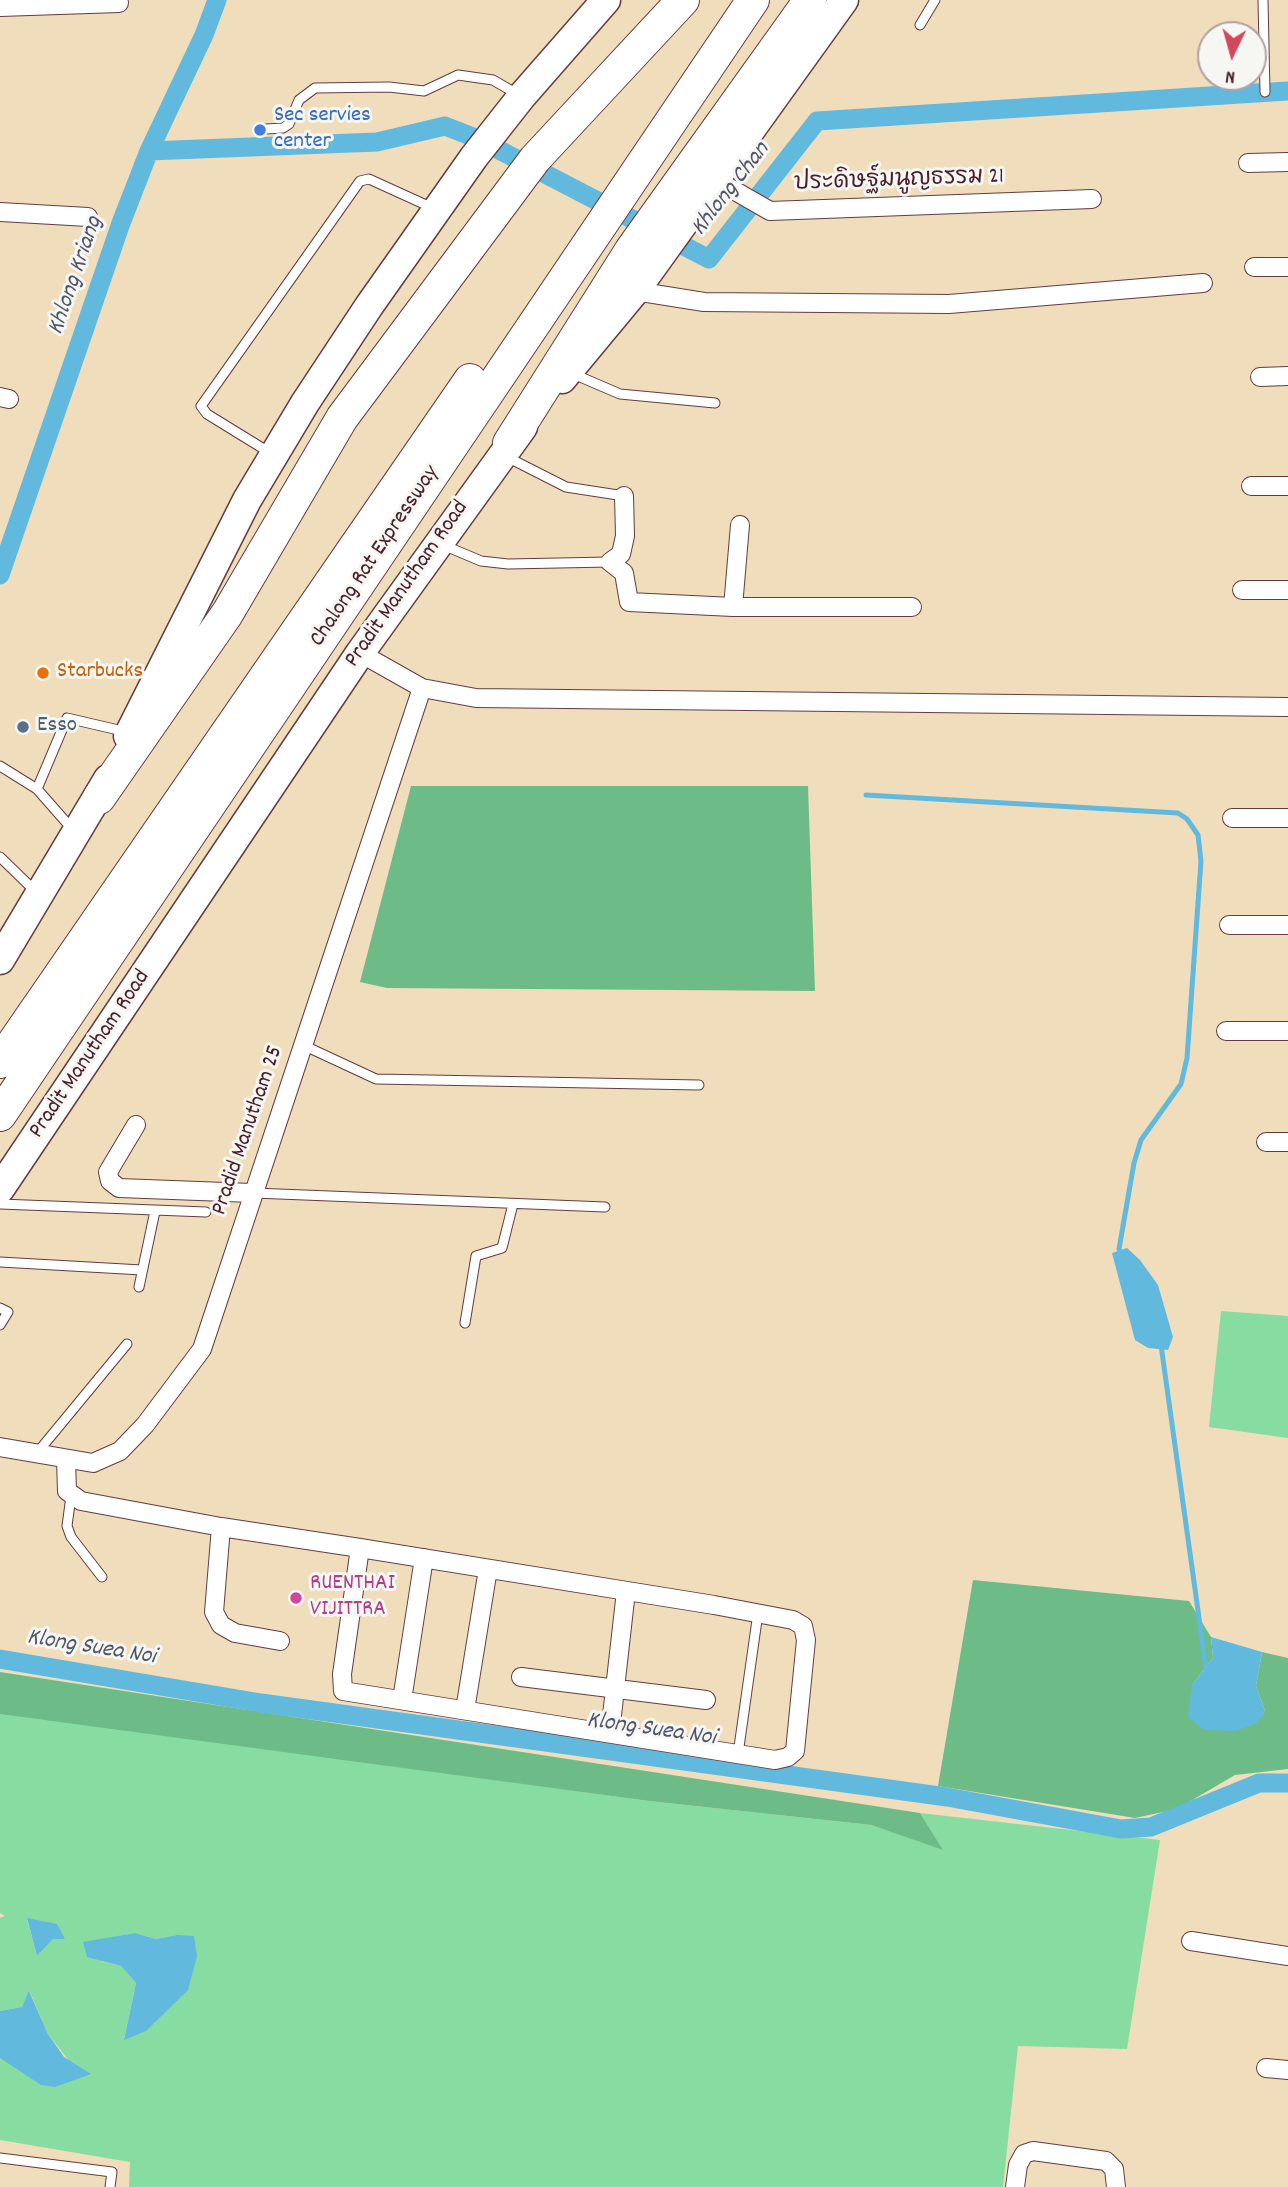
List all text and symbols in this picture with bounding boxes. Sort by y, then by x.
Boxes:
north arrow [1197,21,1267,91]
text: N [1224,62,1236,89]
place label: Sec servies center [274,103,371,157]
marker: Sec servies center [252,122,268,138]
water label: Khlong Chan [687,137,777,243]
street label: ประดิษฐ์มนูญธรรม 21 [794,165,1004,199]
water label: Khlong Kriang [43,213,111,339]
street label: Chalong Rat Expressway [305,461,447,653]
street label: Pradit Manutham Road [340,496,476,674]
place label: Starbucks [57,659,143,687]
marker: Starbucks [35,665,51,681]
place label: Esso [37,713,77,741]
marker: Esso [15,719,31,735]
street label: Pradit Manutham Road [24,966,158,1144]
street label: Pradid Manutham 25 [207,1043,291,1219]
place label: RUENTHAI VIJITTRA [310,1571,395,1625]
marker: RUENTHAI VIJITTRA [288,1590,304,1606]
water label: Klong Suea Noi [25,1625,157,1673]
water label: Klong Suea Noi [585,1708,717,1754]

